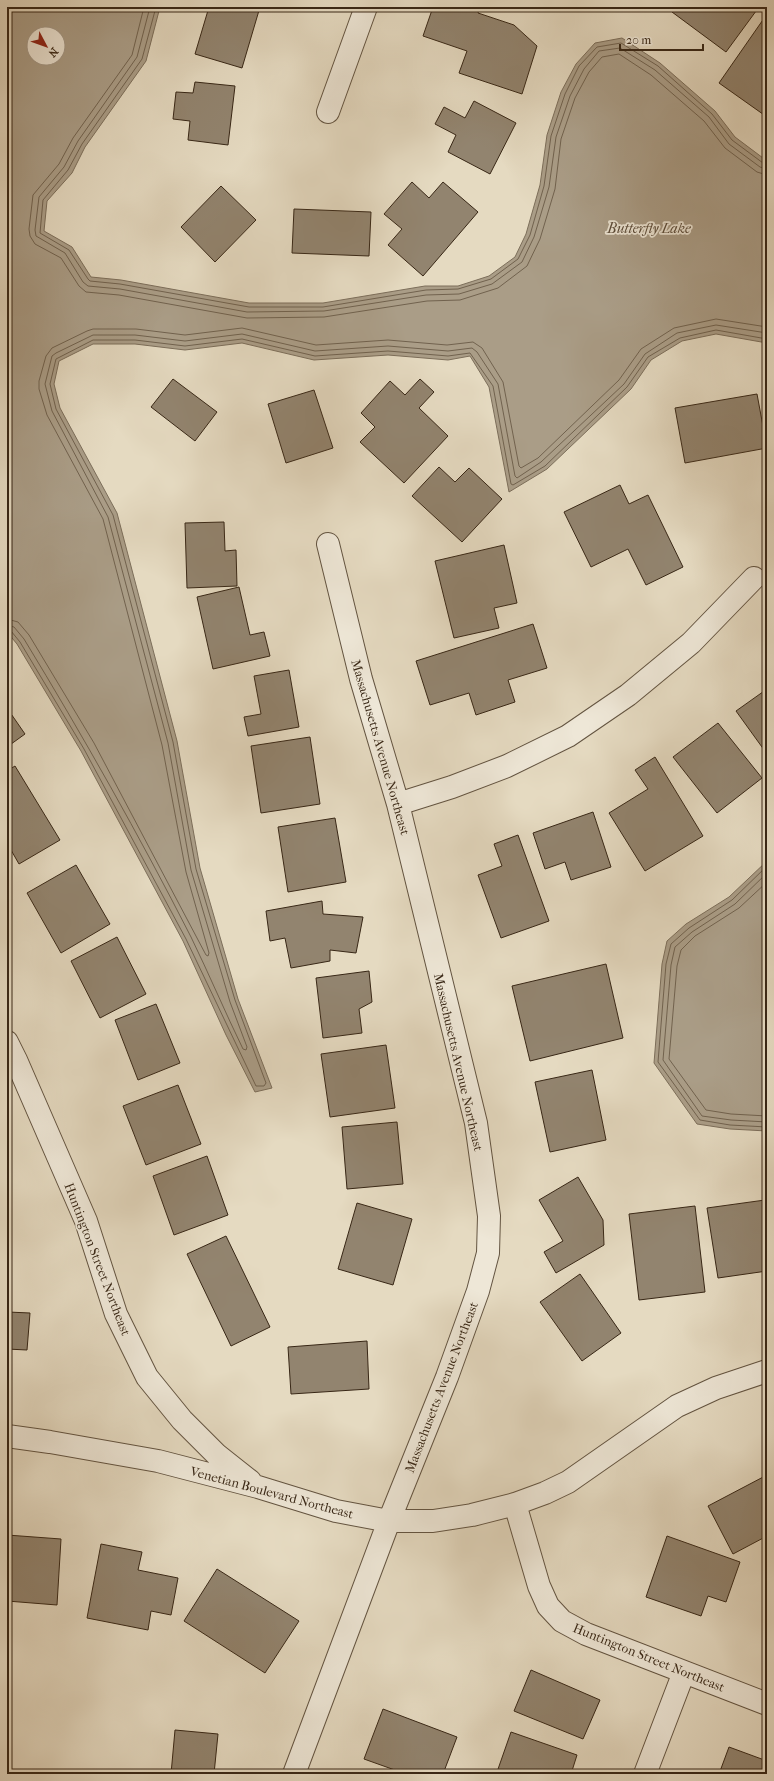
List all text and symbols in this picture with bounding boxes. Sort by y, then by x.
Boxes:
north arrow [26,26,66,66]
scale bar [620,26,703,52]
text: 20 m [626,33,651,47]
text: N [45,45,61,60]
water label: Butterfly Lake [606,220,691,237]
street label: Massachusetts Avenue Northeast [348,658,413,837]
street label: Massachusetts Avenue Northeast [431,972,486,1153]
street label: Huntington Street Northeast [61,1181,134,1338]
street label: Massachusetts Avenue Northeast [402,1299,481,1475]
street label: Venetian Boulevard Northeast [188,1463,355,1522]
street label: Huntington Street Northeast [571,1620,727,1695]

